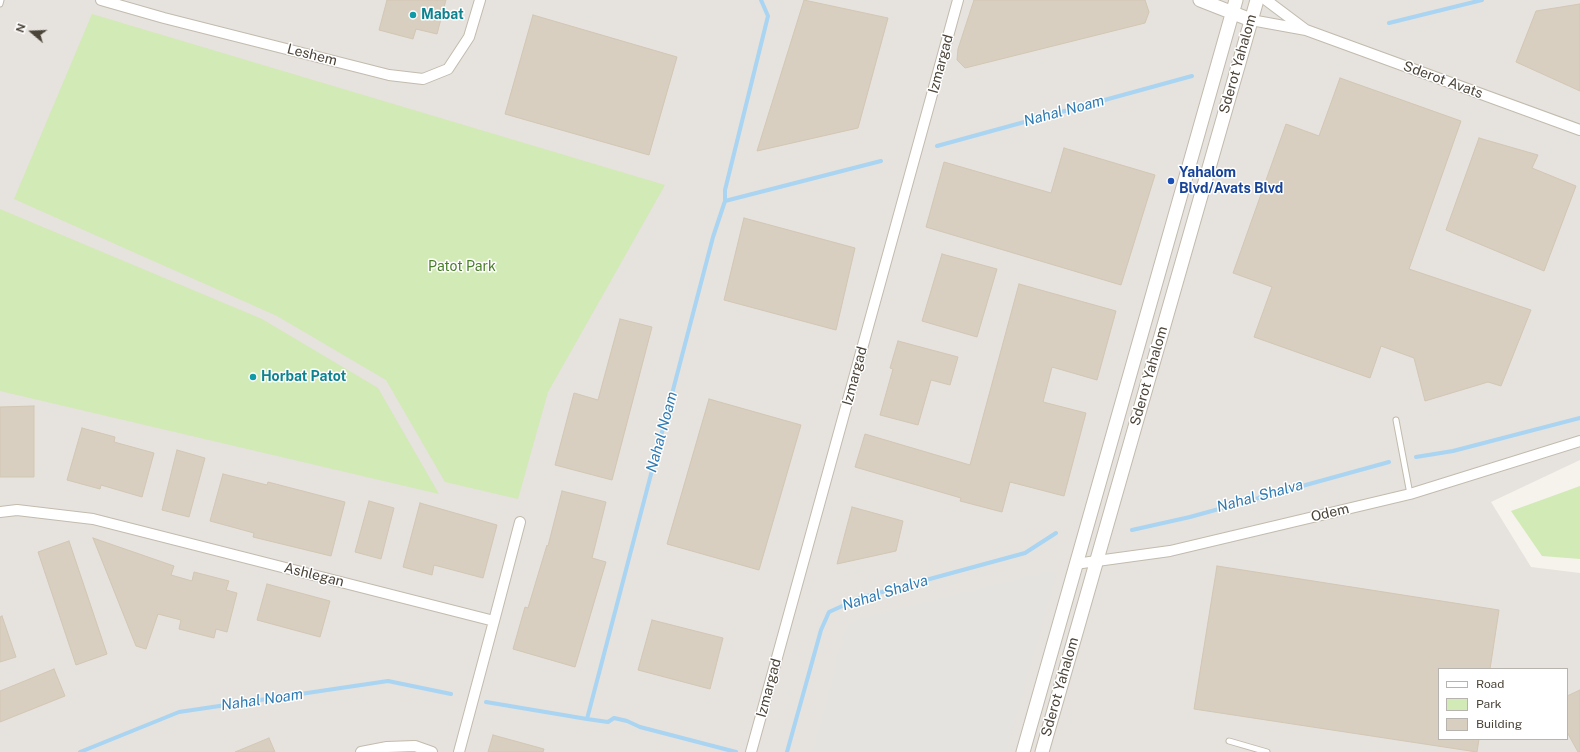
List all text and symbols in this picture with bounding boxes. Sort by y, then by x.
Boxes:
place label: Mabat [421,7,464,23]
marker: Mabat [408,10,418,20]
north arrow [12,12,52,52]
street label: Sderot Yahalom [1216,12,1260,116]
text: N [14,22,28,34]
street label: Izmargad [925,33,957,95]
street label: Leshem [285,41,339,69]
street label: Sderot Avats [1401,58,1485,102]
water label: Nahal Noam [1022,92,1106,130]
place label: Yahalom Blvd/Avats Blvd [1179,165,1283,198]
marker: Yahalom Blvd/Avats Blvd [1166,176,1176,186]
park label: Patot Park [428,259,496,275]
street label: Sderot Yahalom [1127,324,1171,428]
street label: Izmargad [839,345,871,407]
place label: Horbat Patot [261,369,346,385]
marker: Horbat Patot [248,372,258,382]
water label: Nahal Noam [643,390,681,474]
water label: Nahal Shalva [1215,476,1305,516]
street label: Odem [1309,500,1351,526]
street label: Ashlegan [282,559,346,591]
water label: Nahal Shalva [840,571,930,615]
street label: Sderot Yahalom [1038,635,1082,739]
street label: Izmargad [753,657,785,719]
legend [1438,668,1568,740]
text: Road [1476,677,1504,691]
water label: Nahal Noam [220,685,304,715]
text: Park [1476,697,1502,711]
text: Building [1476,717,1522,731]

